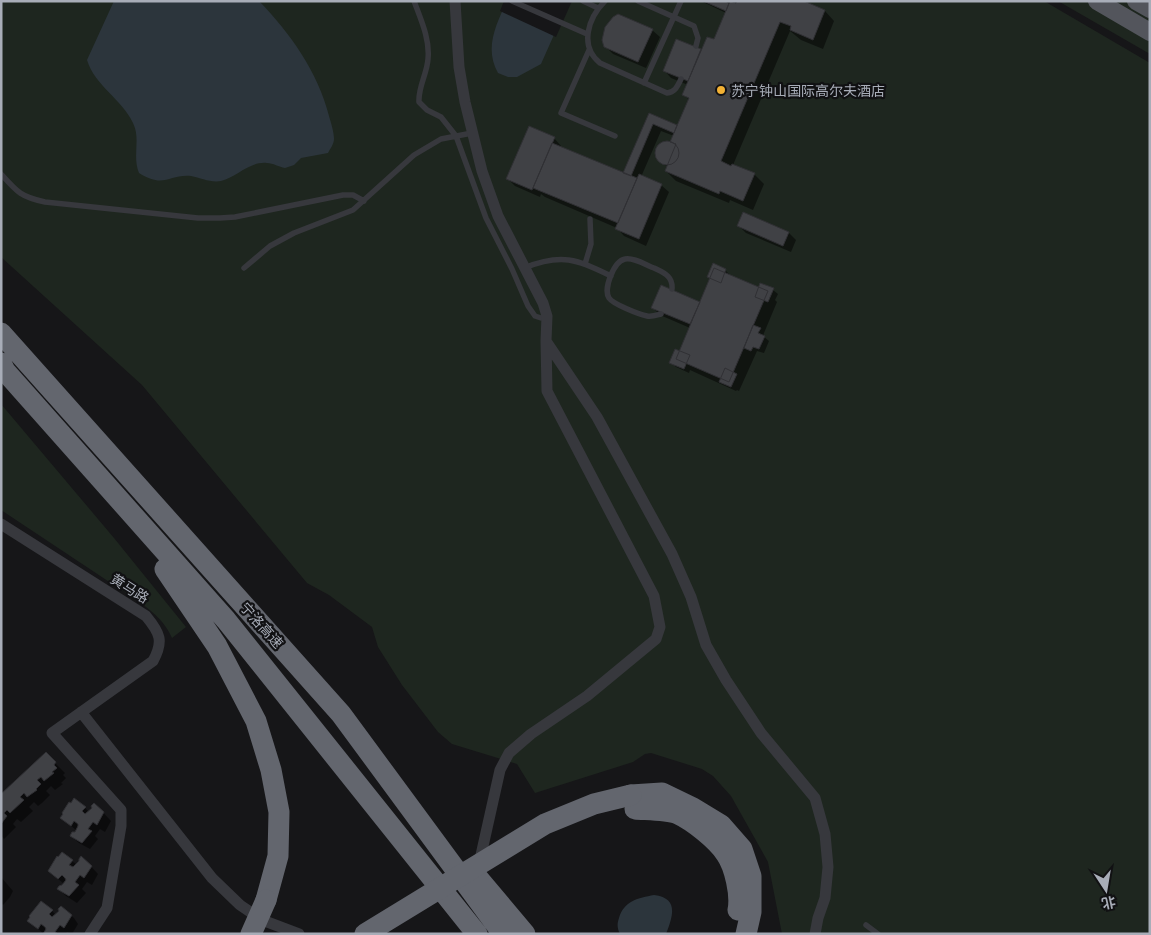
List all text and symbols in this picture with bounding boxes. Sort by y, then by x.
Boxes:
place label: 苏宁钟山国际高尔夫酒店 [731,81,885,100]
marker: 苏宁钟山国际高尔夫酒店 [715,84,727,96]
street label: 黄马路 [107,569,153,607]
street label: 宁洛高速 [236,598,288,652]
north arrow [1081,865,1131,915]
text: 北 [1100,892,1118,914]

